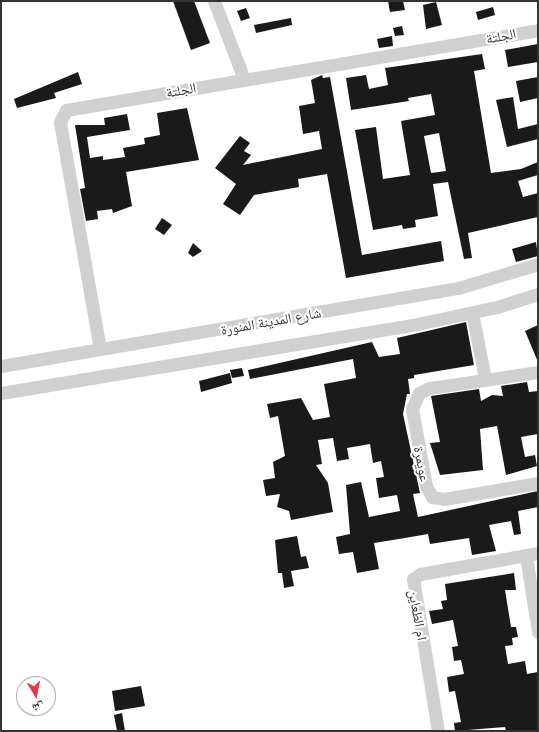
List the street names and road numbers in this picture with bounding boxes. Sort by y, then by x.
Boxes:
street label: الجلتة [484,25,518,47]
street label: الجلتة [165,79,197,101]
street label: شارع المدينة المنورة [220,304,322,338]
street label: عويمرة [410,445,434,483]
street label: ام الظعاين [405,588,431,642]

